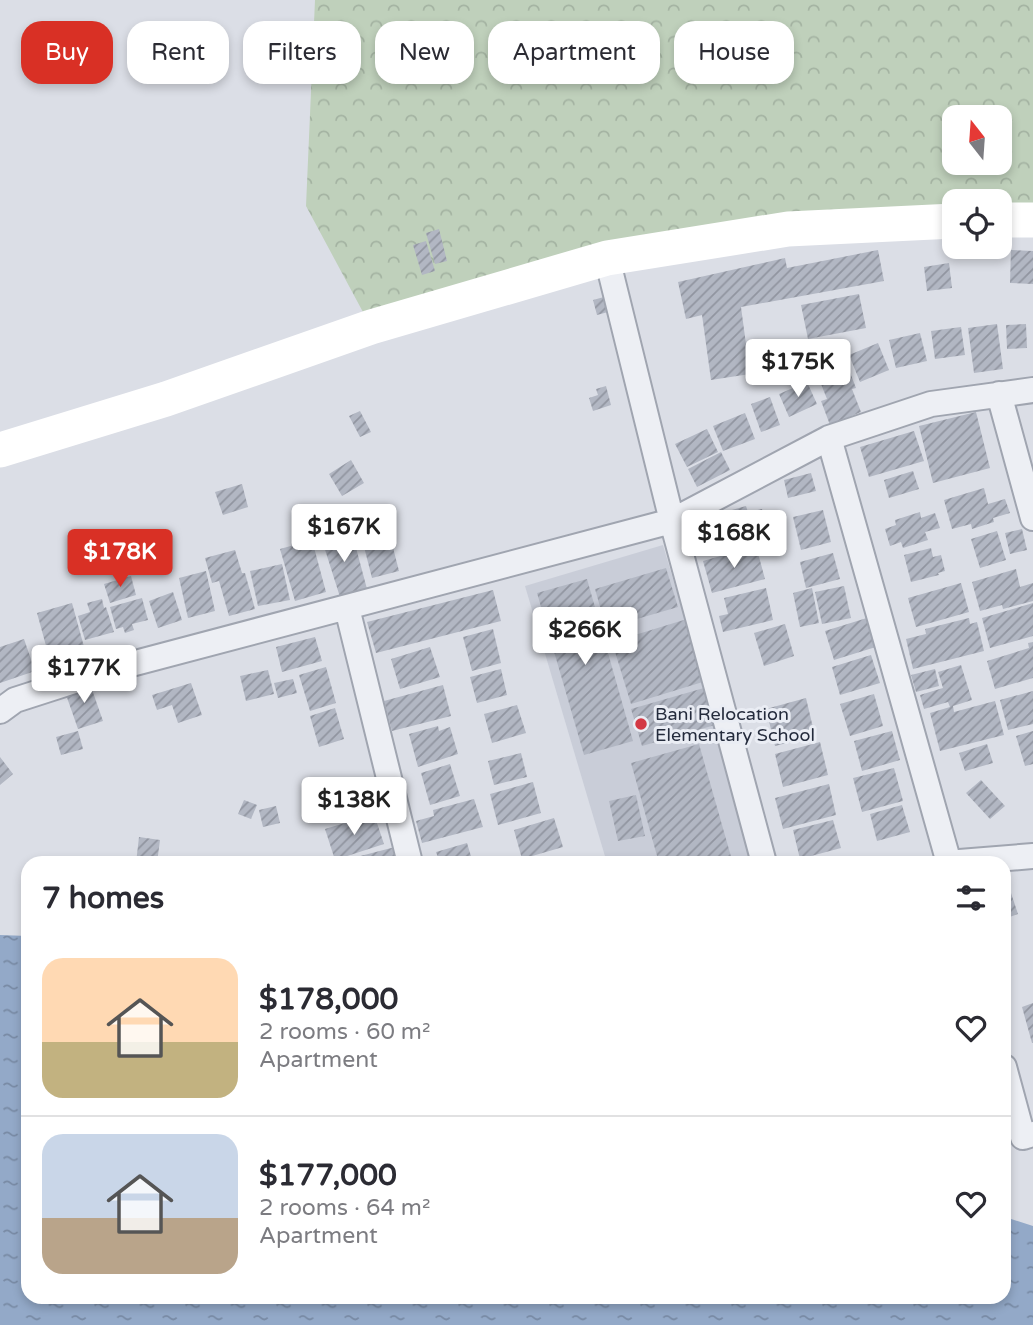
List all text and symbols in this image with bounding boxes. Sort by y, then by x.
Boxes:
chip: Buy [21,21,113,84]
chip: Rent [127,21,229,84]
chip: Filters [243,21,361,84]
chip: New [375,21,474,84]
chip: Apartment [488,21,660,84]
chip: House [674,21,794,84]
north arrow [942,105,1012,175]
map controls [942,105,1012,259]
button: locate [942,189,1012,259]
pin: $175K [749,340,847,399]
text: $175K [762,348,834,376]
pin: $167K [295,504,393,564]
pin: $168K [685,510,783,570]
text: $167K [308,513,380,541]
text: $168K [698,519,770,547]
pin: $178K [71,530,169,589]
text: $178K [84,538,156,566]
pin: $266K [536,608,634,667]
text: $266K [549,616,621,644]
pin: $177K [35,646,133,705]
text: $177K [48,654,120,682]
place label: Bani Relocation Elementary School [655,703,815,746]
marker: Bani Relocation Elementary School [633,716,649,732]
pin: $138K [305,778,403,837]
text: $138K [318,786,390,814]
icon: filters [952,879,990,917]
text: 7 homes [42,880,164,917]
text: $178,000 [259,981,398,1018]
icon: home [98,986,182,1070]
icon: heart [952,1009,990,1047]
text: 2 rooms · 60 m² [259,1018,430,1046]
text: Apartment [259,1046,378,1074]
text: $177,000 [259,1157,397,1194]
icon: home [98,1162,182,1246]
icon: heart [952,1185,990,1223]
text: 2 rooms · 64 m² [259,1194,430,1222]
text: Apartment [259,1222,378,1250]

